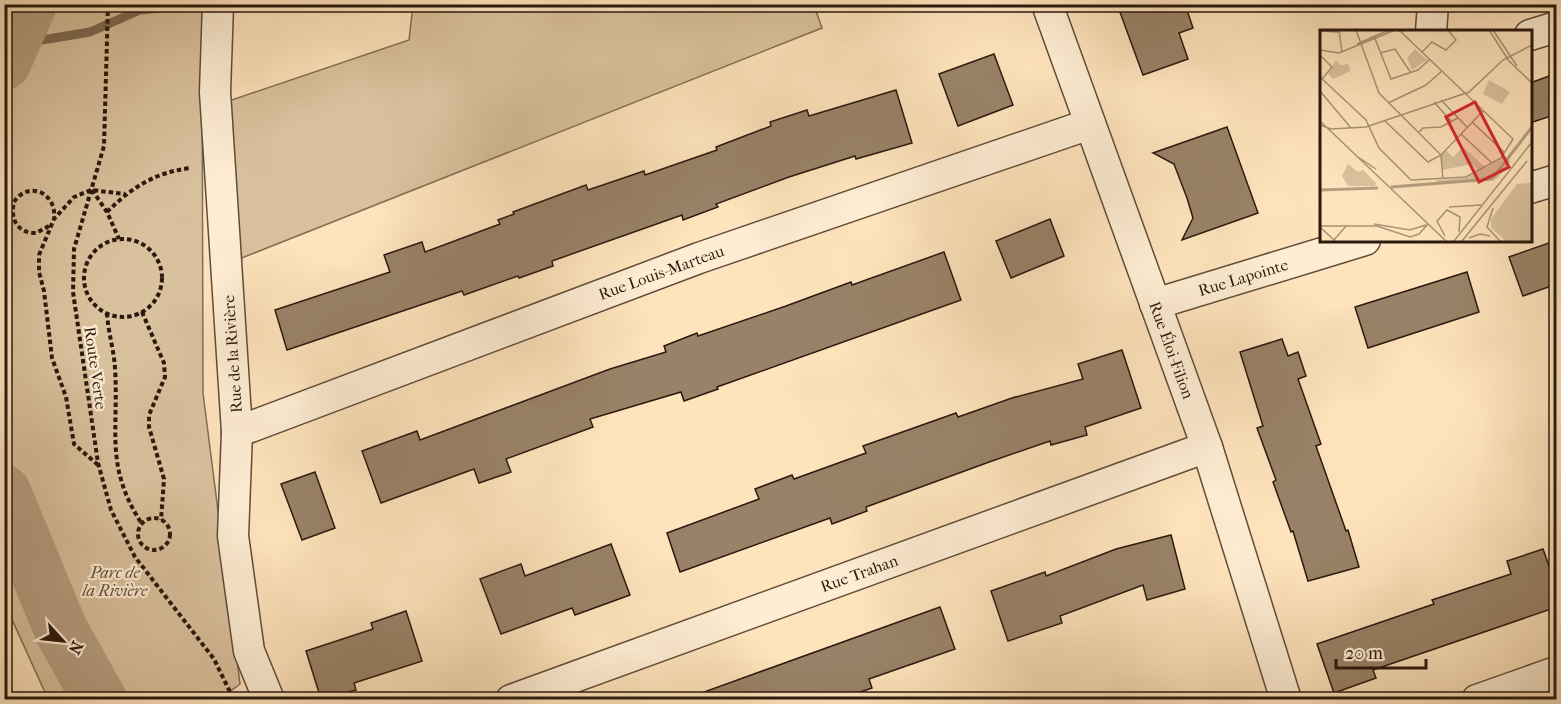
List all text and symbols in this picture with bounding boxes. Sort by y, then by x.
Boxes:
inset map [1320,30,1531,242]
street label: Rue Louis-Marteau [596,241,727,304]
street label: Rue Lapointe [1196,255,1290,300]
street label: Rue de la Rivière [219,294,246,414]
street label: Rue Éloi-Filion [1145,299,1199,402]
street label: Route Verte [80,325,111,411]
street label: Rue Trahan [818,550,901,596]
park label: Parc de la Rivière [81,563,148,600]
north arrow [33,611,93,671]
scale bar [1336,632,1426,670]
text: N [64,638,87,658]
text: 20 m [1345,643,1383,664]

